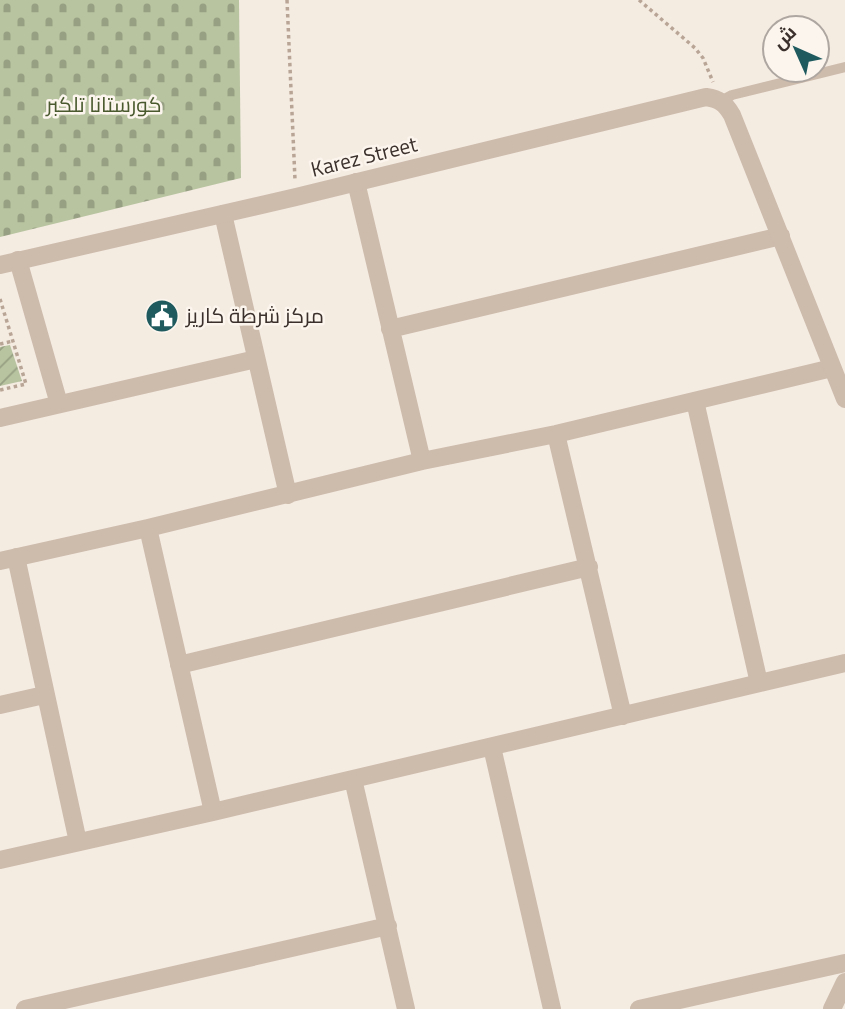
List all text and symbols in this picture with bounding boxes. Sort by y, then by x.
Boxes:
north arrow [761,14,831,84]
text: ش [765,18,803,56]
park label: كورستانا تلكبر [45,88,162,120]
street label: Karez Street [307,127,421,185]
public building icon: مركز شرطة كاريز [143,297,181,335]
place label: مركز شرطة كاريز [185,299,324,331]

